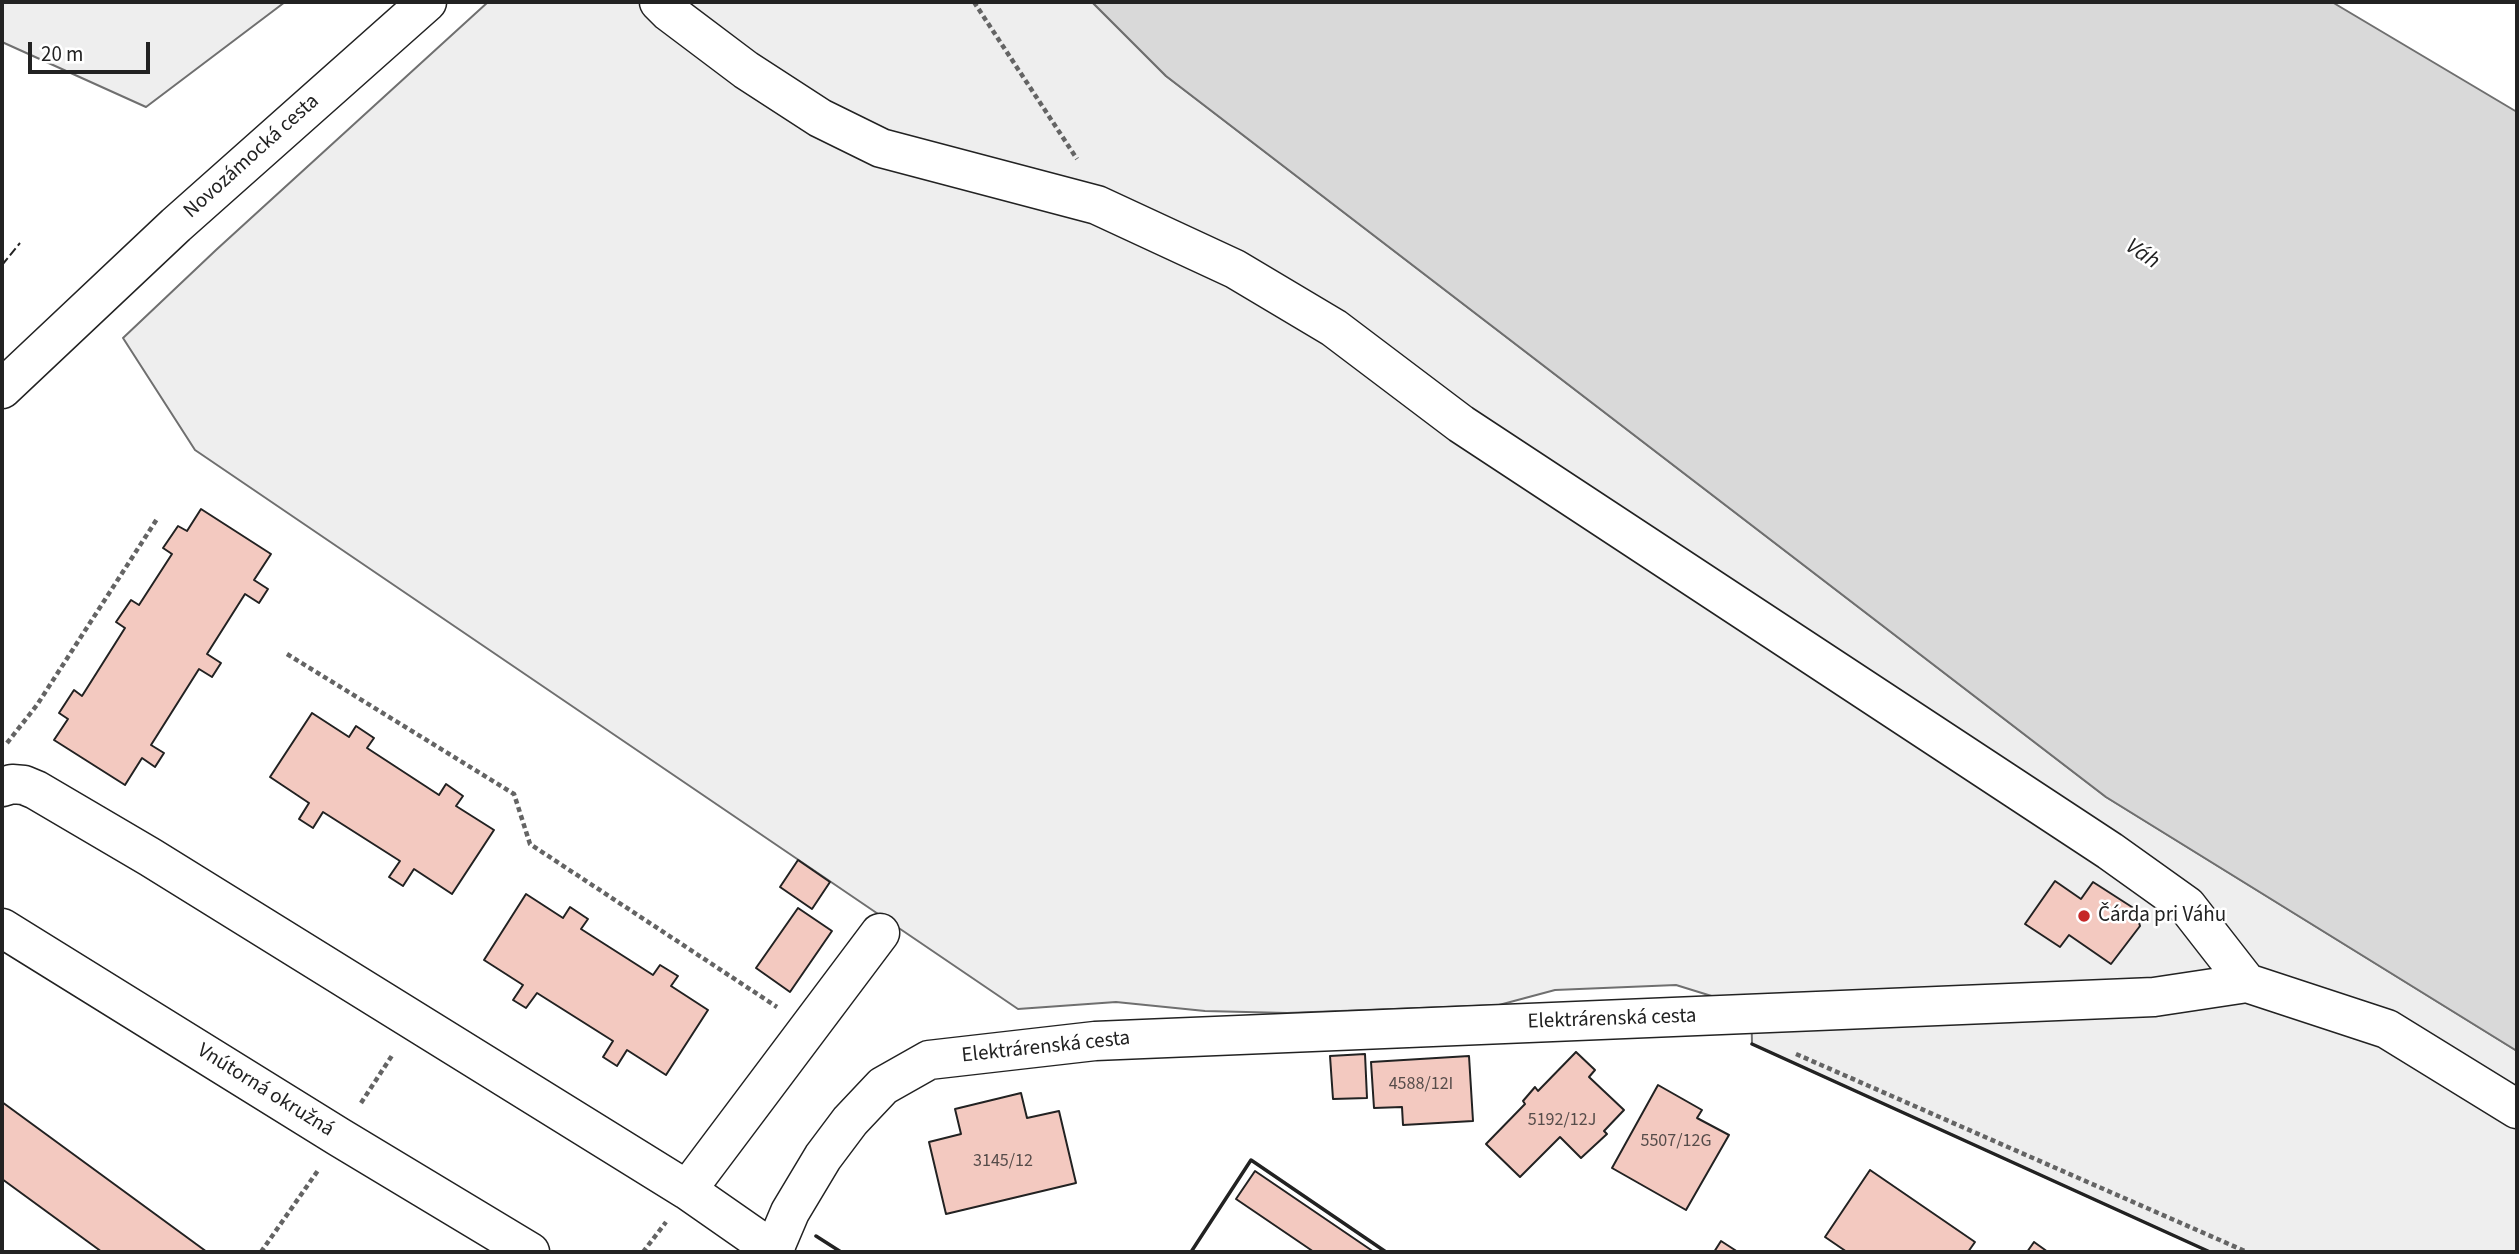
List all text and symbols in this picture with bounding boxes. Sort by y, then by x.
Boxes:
scale bar [32,28,154,72]
text: 20 m [41,39,83,69]
street label: Novozámocká cesta [179,90,325,224]
water label: Váh [2120,234,2164,276]
place label: Čárda pri Váhu [2098,903,2226,929]
marker: Čárda pri Váhu [2076,908,2092,924]
street label: Elektrárenská cesta [1527,1004,1697,1036]
street label: Elektrárenská cesta [961,1027,1131,1069]
street label: Vnútorná okružná [192,1039,338,1143]
house number: 4588/12I [1389,1074,1453,1096]
house number: 5192/12J [1528,1110,1596,1132]
house number: 5507/12G [1640,1131,1712,1153]
house number: 3145/12 [973,1151,1033,1173]

